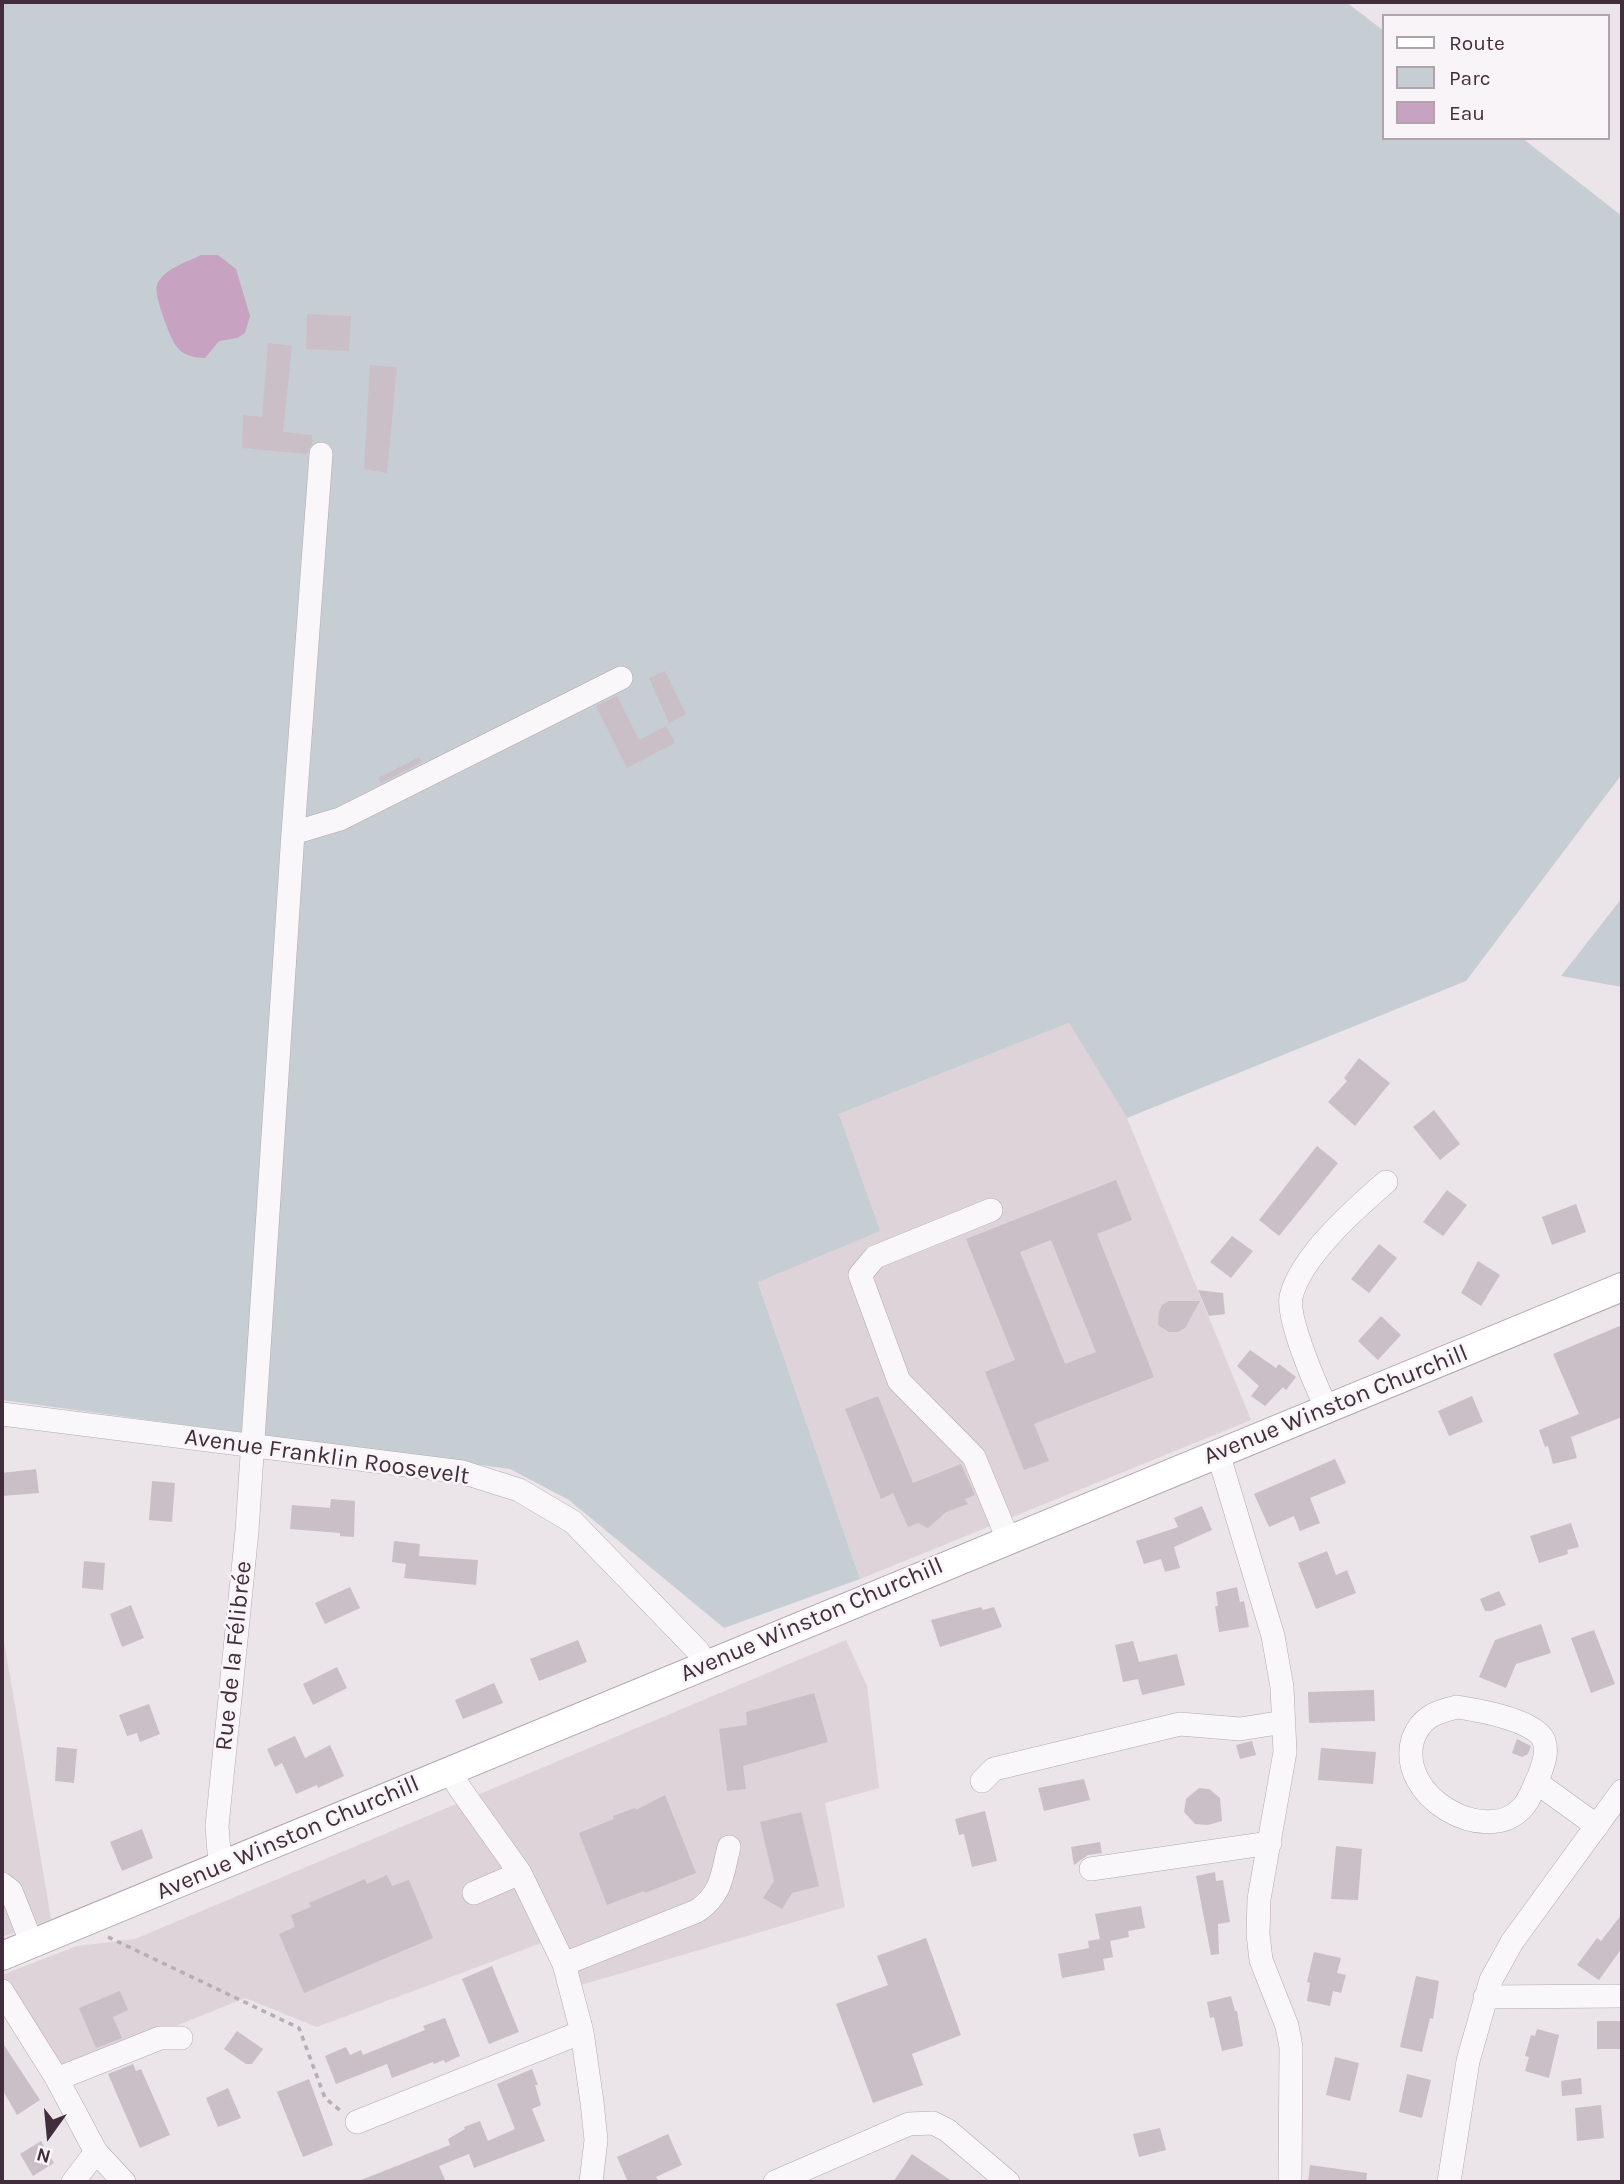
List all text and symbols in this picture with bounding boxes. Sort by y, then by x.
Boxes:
legend [1382,14,1610,140]
text: Route [1449,31,1505,55]
text: Parc [1449,66,1491,90]
text: Eau [1449,101,1485,125]
street label: Avenue Winston Churchill [1200,1339,1472,1471]
street label: Avenue Franklin Roosevelt [183,1423,471,1491]
street label: Avenue Winston Churchill [676,1552,948,1688]
street label: Rue de la Félibrée [210,1560,258,1752]
street label: Avenue Winston Churchill [152,1770,424,1906]
north arrow [14,2100,84,2170]
text: N [34,2143,53,2168]

